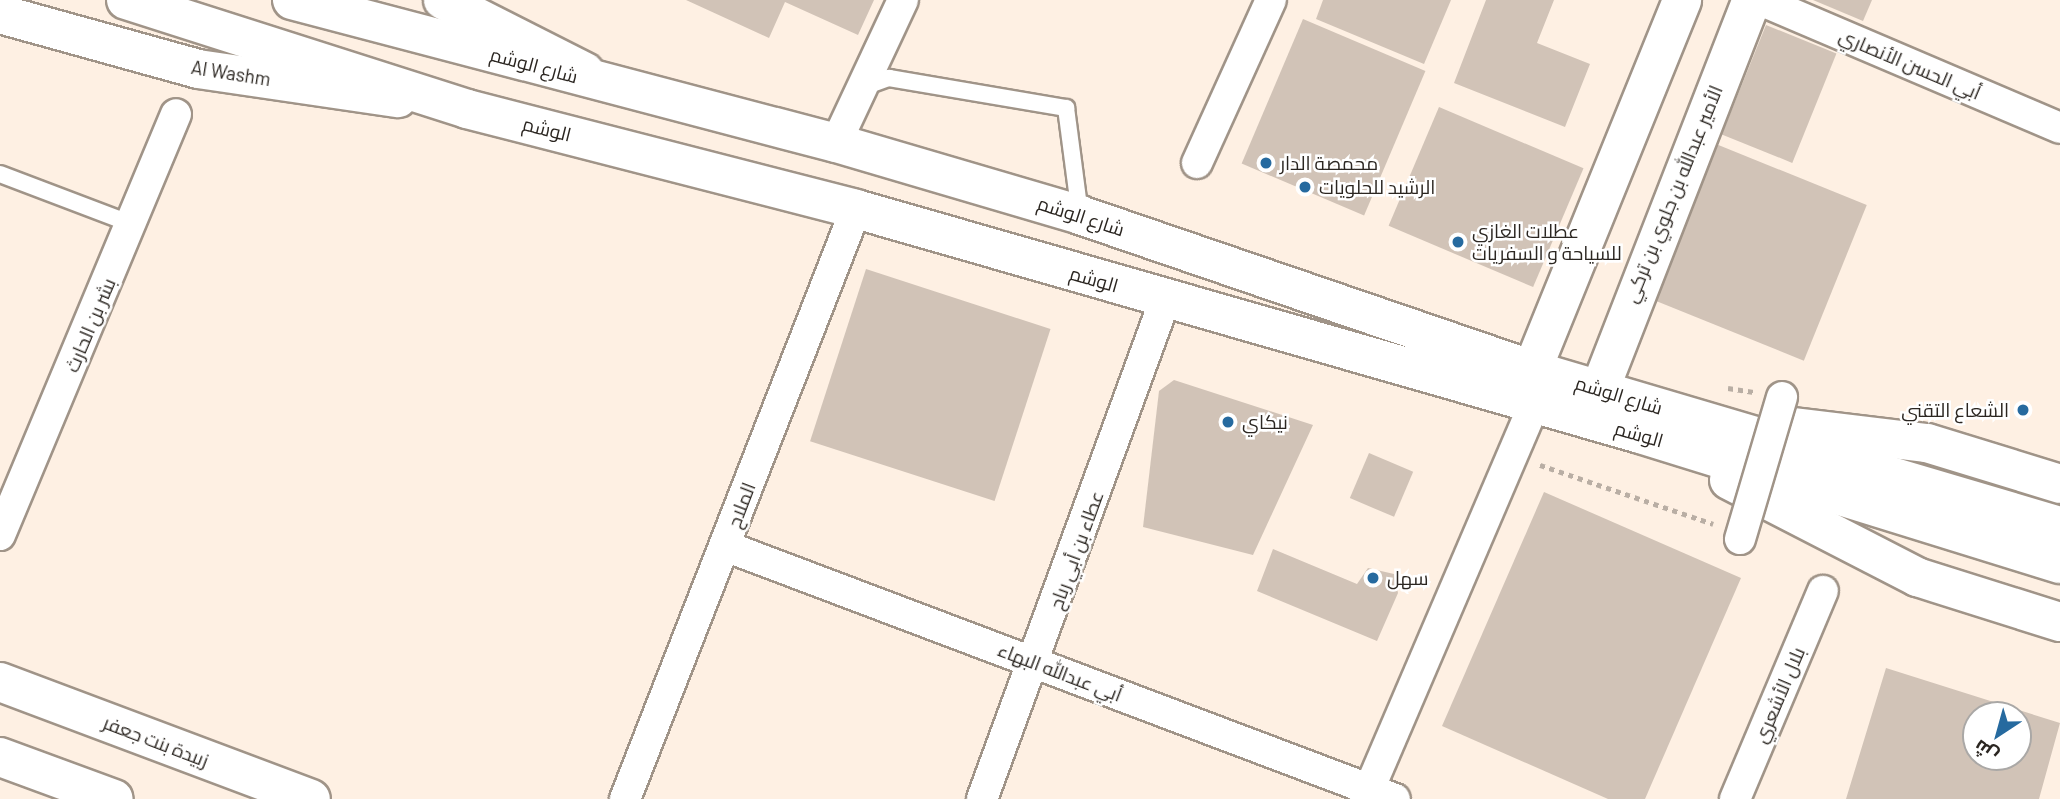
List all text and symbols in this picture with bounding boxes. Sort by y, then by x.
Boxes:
street label: أبي الحسن الأنصاري [1836,24,1984,104]
street label: شارع الوشم [488,42,580,88]
street label: Al Washm [190,55,272,91]
street label: الأمير عبدالله بن جلوي بن تركي [1619,82,1727,306]
street label: الوشم [520,112,574,146]
place label: محمصة الدار [1280,152,1378,174]
marker: محمصة الدار [1258,155,1274,171]
place label: الرشيد للحلويات [1319,176,1435,198]
marker: الرشيد للحلويات [1297,179,1313,195]
street label: شارع الوشم [1035,191,1127,241]
place label: عطلات الغازي للسياحة و السفريات [1472,220,1622,264]
marker: عطلات الغازي للسياحة و السفريات [1450,234,1466,250]
street label: الوشم [1067,261,1121,297]
street label: بشر بن الحارث [60,274,120,376]
street label: شارع الوشم [1573,371,1665,419]
place label: الشعاع التقني [1901,399,2009,421]
marker: الشعاع التقني [2015,402,2031,418]
place label: نيكاي [1242,411,1288,433]
marker: نيكاي [1220,414,1236,430]
street label: الوشم [1612,416,1666,452]
street label: الملاح [722,479,760,531]
street label: عطاء بن أبي رباح [1044,487,1108,613]
place label: سهل [1387,567,1429,589]
marker: سهل [1365,570,1381,586]
street label: أبي عبدالله البهاء [995,638,1125,706]
street label: بلال الأشعري [1749,644,1809,746]
north arrow [1962,701,2032,771]
street label: زبيدة بنت جعفر [100,710,212,772]
text: ش [1969,735,2002,768]

